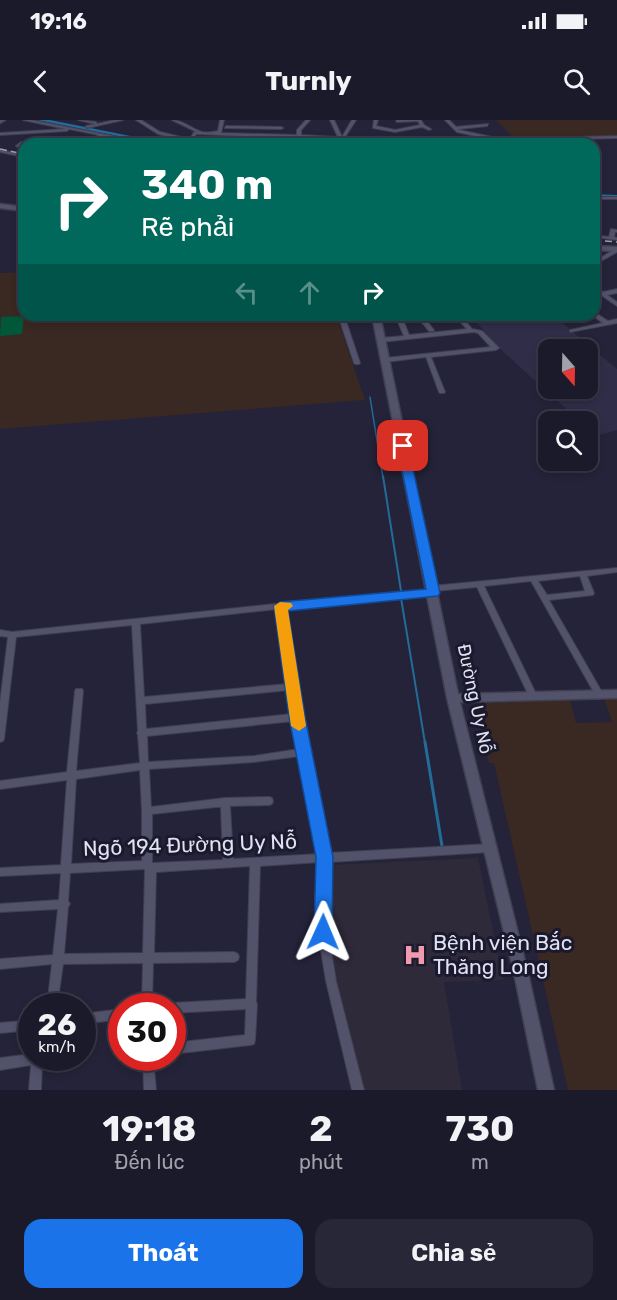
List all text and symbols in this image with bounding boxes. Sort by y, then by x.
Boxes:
text: 19:16 [30,8,87,35]
icon: back [24,65,57,98]
text: Turnly [265,65,352,97]
icon: search [560,65,593,98]
text: 340 m [141,160,273,210]
icon: right [42,162,120,240]
text: Rẽ phải [141,211,234,243]
icon: left [230,276,263,309]
icon: ahead [293,276,326,309]
icon: right [356,276,389,309]
north arrow [538,339,598,399]
map controls [538,339,598,471]
button: search [538,411,598,471]
pin [377,420,428,471]
icon: arrive [386,429,419,462]
street label: Đường Uy Nỗ [453,642,498,756]
street label: Ngõ 194 Đường Uy Nỗ [83,828,297,861]
position arrow [291,900,355,964]
place label: Bệnh viện Bắc Thăng Long [433,930,572,979]
hospital icon: Bệnh viện Bắc Thăng Long [402,942,428,968]
speed limit sign: 30 [108,993,186,1071]
text: 26 [37,1007,77,1043]
text: km/h [38,1038,76,1056]
text: 19:18 [103,1107,196,1150]
text: 2 [309,1107,333,1150]
text: 730 [446,1107,514,1150]
text: Đến lúc [114,1150,185,1174]
text: phút [299,1150,343,1174]
text: m [471,1150,489,1174]
button: Thoát [24,1219,303,1288]
button: Chia sẻ [315,1219,593,1288]

